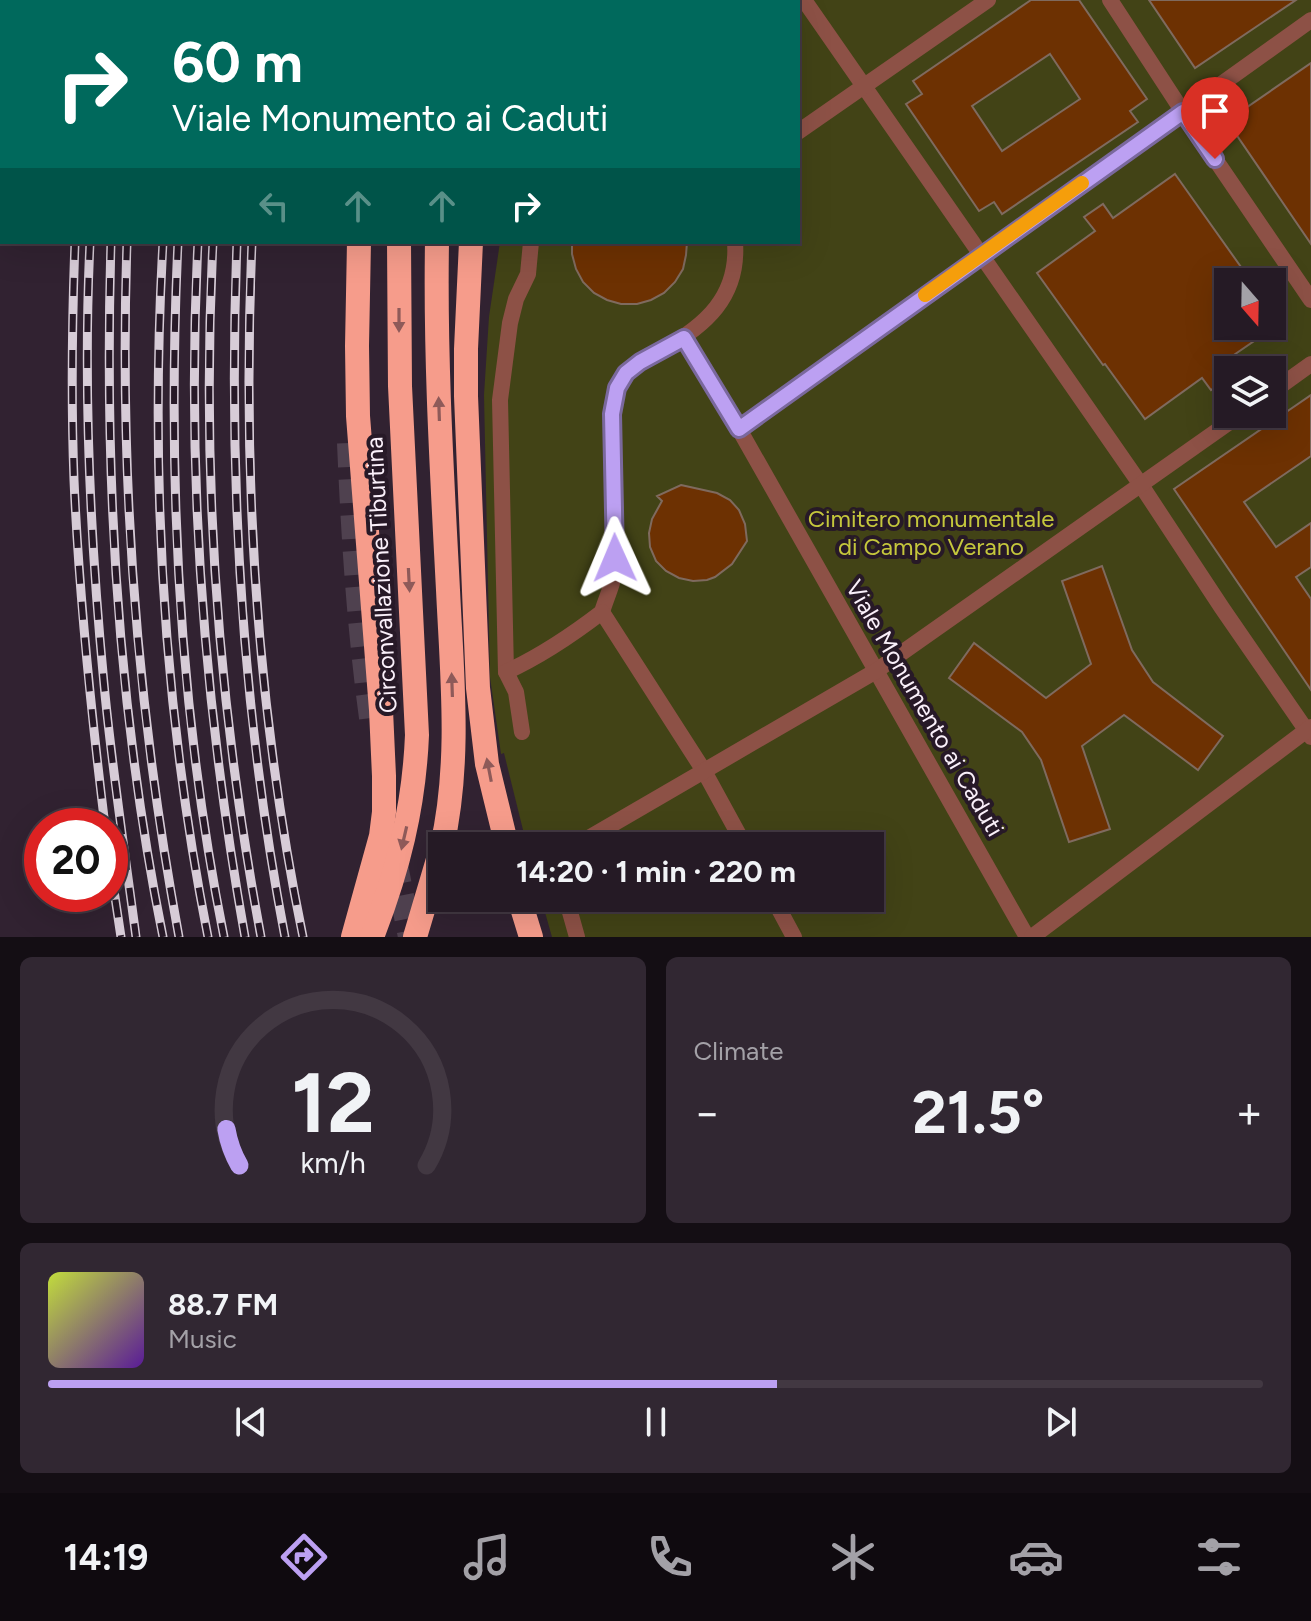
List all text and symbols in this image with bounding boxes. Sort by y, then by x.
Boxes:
text: 60 m [172,29,303,96]
icon: right [40,32,144,136]
pin [1181,77,1249,159]
icon: arrive [1193,89,1237,133]
text: Viale Monumento ai Caduti [172,97,608,140]
icon: left [252,184,296,228]
icon: ahead [336,184,380,228]
icon: ahead [420,184,464,228]
icon: right [504,184,548,228]
north arrow [1214,268,1286,340]
map controls [1214,268,1286,428]
one-way arrow [393,308,405,333]
button: layers [1214,356,1286,428]
one-way arrow [433,396,446,421]
street label: Circonvallazione Tiburtina [359,436,403,714]
park label: Cimitero monumentale di Campo Verano [808,504,1054,561]
position arrow [573,516,657,600]
one-way arrow [403,568,416,593]
street label: Viale Monumento ai Caduti [840,575,1010,841]
one-way arrow [446,672,458,697]
one-way arrow [482,757,495,782]
speed limit sign: 20 [24,808,128,912]
one-way arrow [397,826,410,851]
text: 14:20 · 1 min · 220 m [516,853,796,890]
text: Climate [694,1035,783,1067]
text: 12 [291,1053,374,1153]
text: 21.5° [912,1076,1044,1148]
text: − [694,1086,721,1139]
text: + [1236,1086,1263,1139]
text: km/h [300,1146,365,1180]
text: 88.7 FM [168,1286,278,1323]
text: Music [168,1323,237,1355]
icon: previous [229,1400,273,1444]
icon: pause [634,1400,678,1444]
icon: next [1039,1400,1083,1444]
icon: directions [276,1529,332,1585]
icon: music [459,1529,515,1585]
icon: phone [642,1529,698,1585]
icon: climate [825,1529,881,1585]
icon: car [1008,1529,1064,1585]
icon: filters [1191,1529,1247,1585]
text: 14:19 [64,1536,148,1579]

